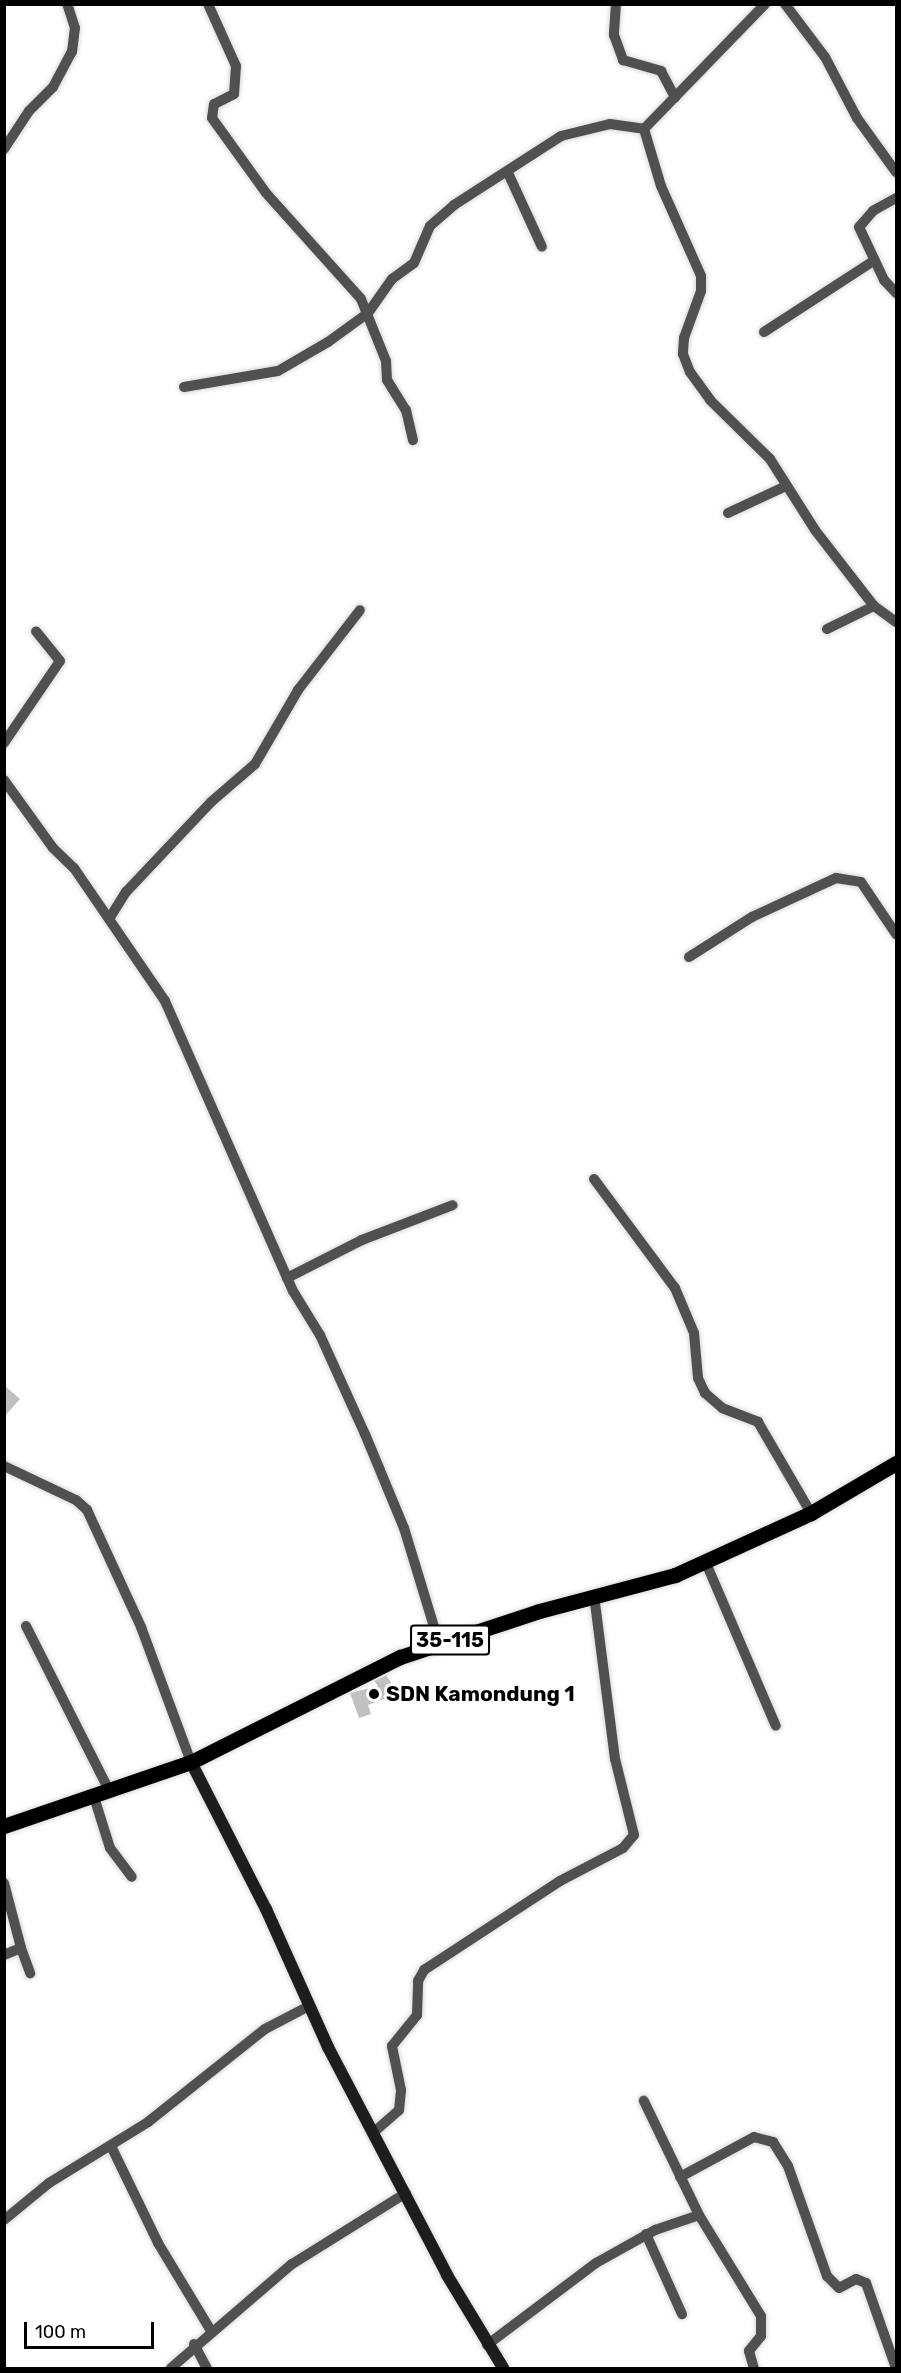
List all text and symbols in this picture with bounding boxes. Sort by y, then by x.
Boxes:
road number: 35-115 [410,1623,490,1657]
place label: SDN Kamondung 1 [386,1681,575,1707]
marker: SDN Kamondung 1 [367,1687,381,1701]
scale bar [27,2310,158,2348]
text: 100 m [35,2321,86,2343]

